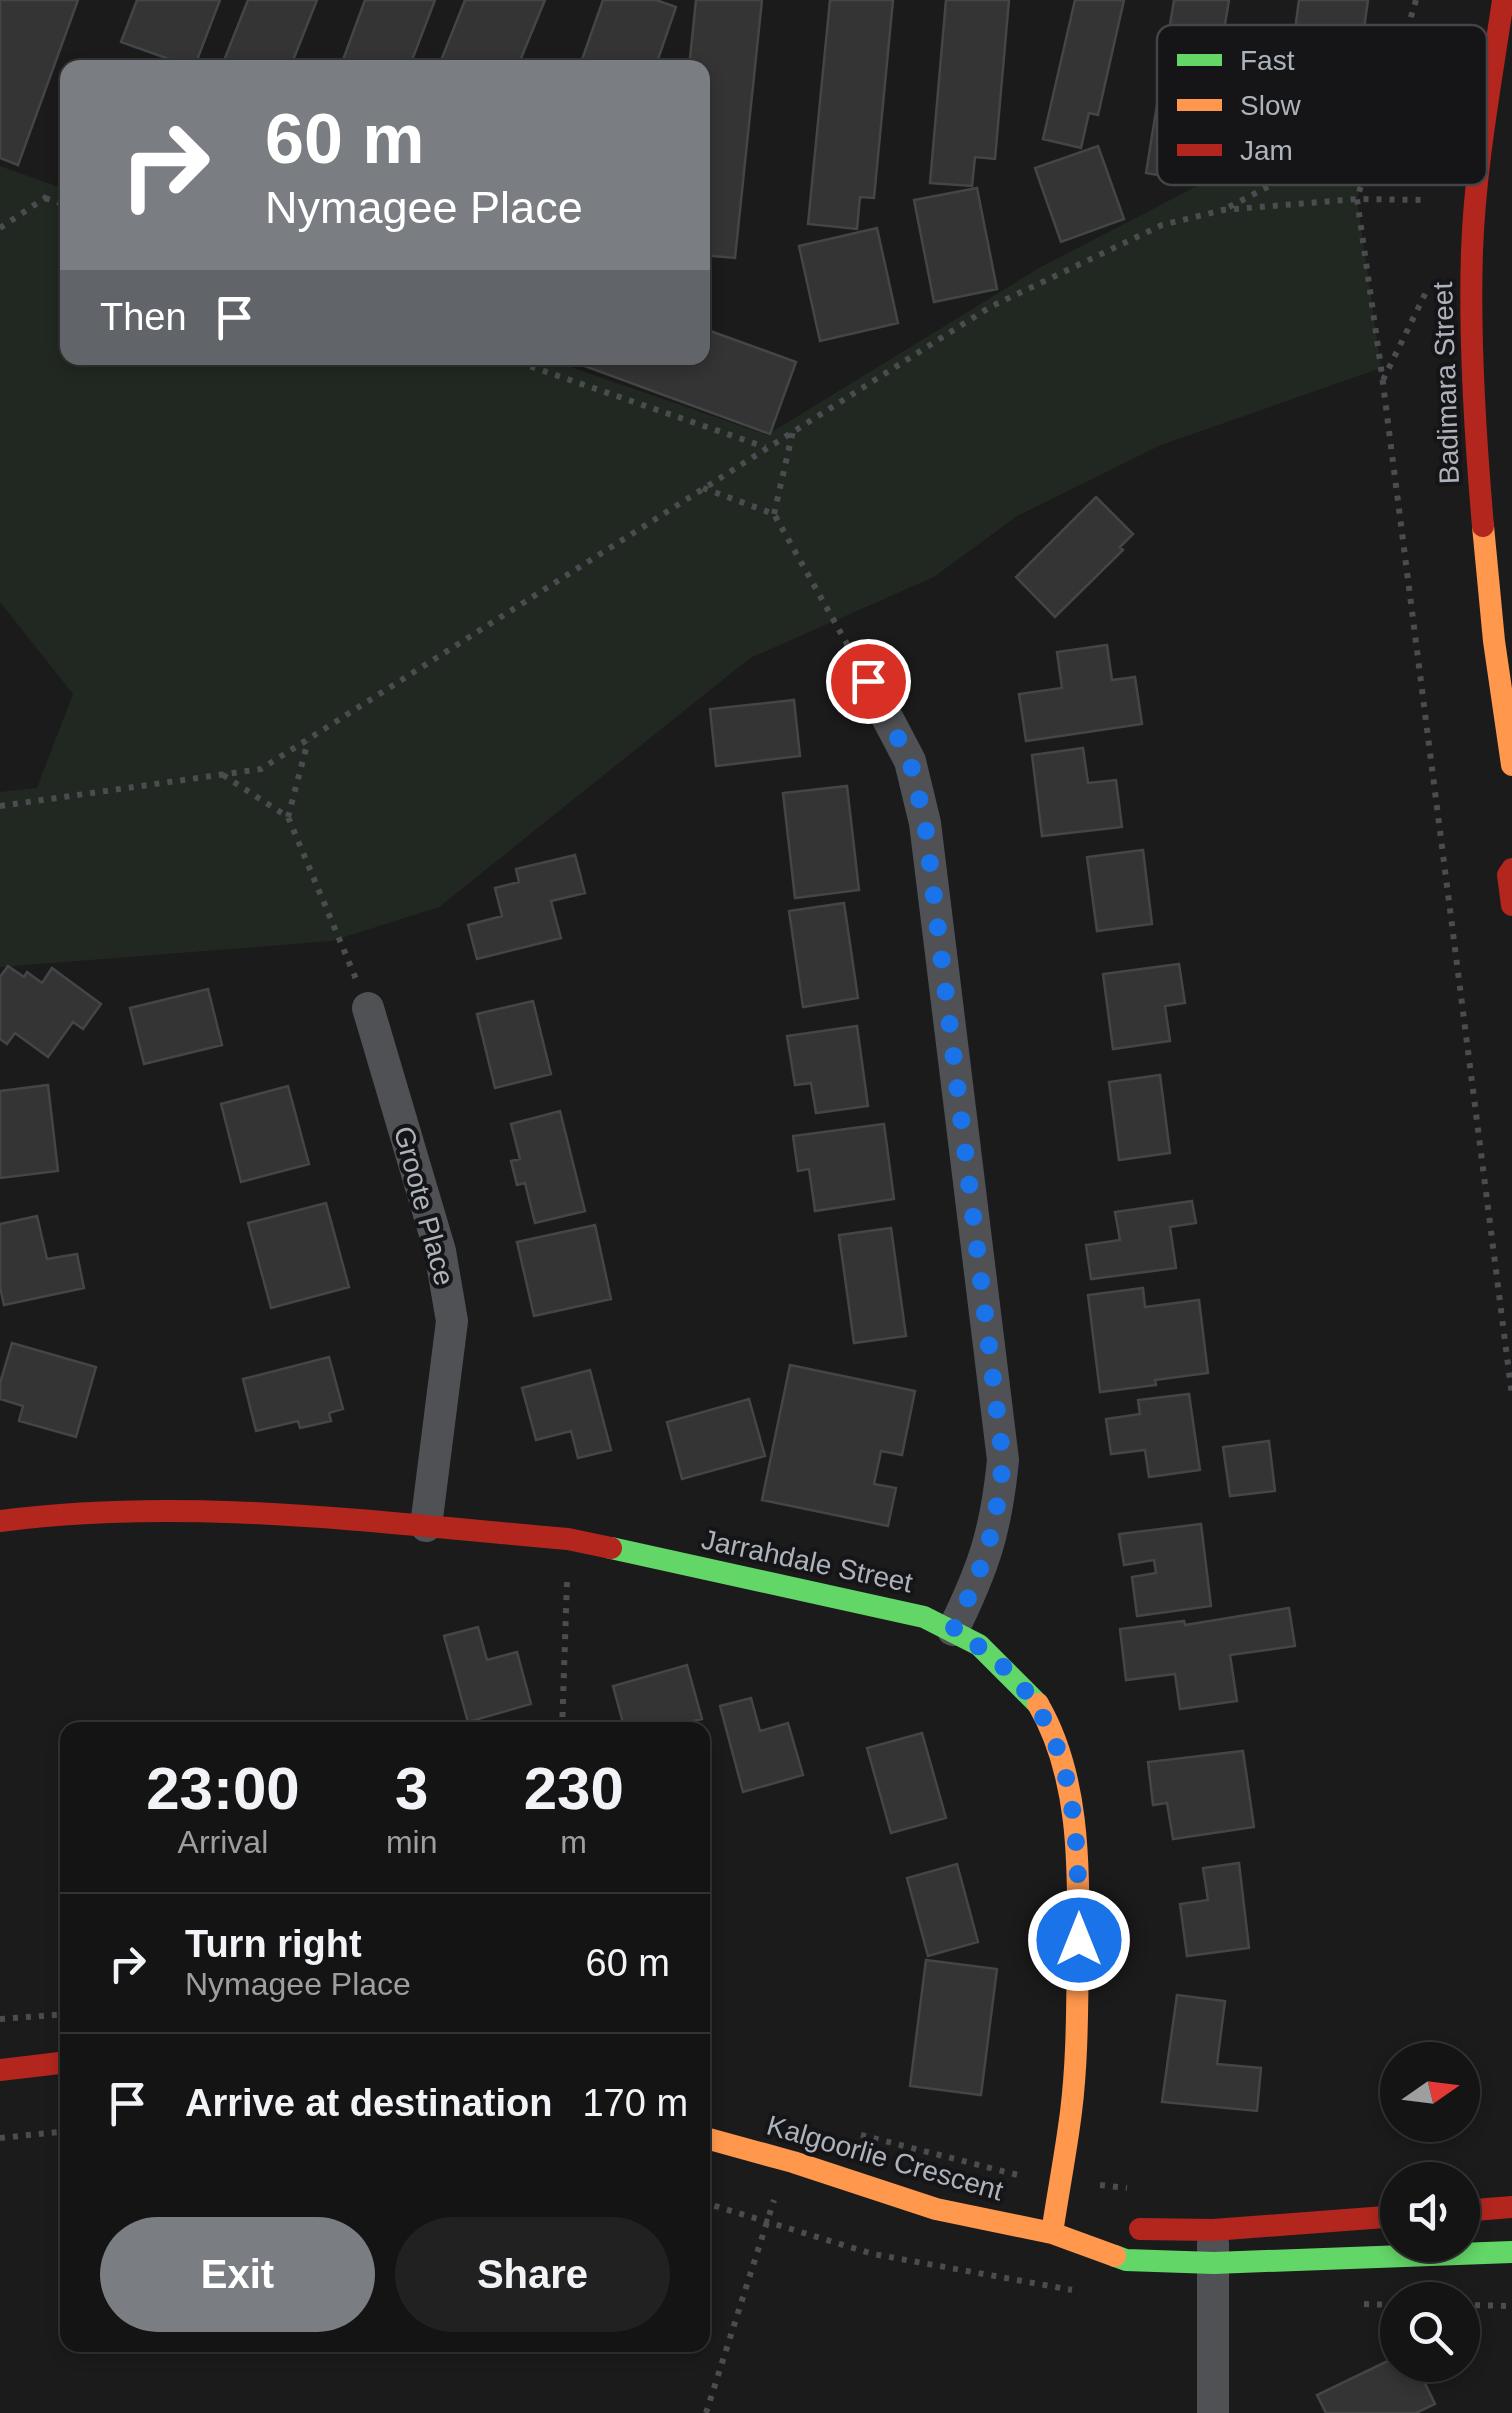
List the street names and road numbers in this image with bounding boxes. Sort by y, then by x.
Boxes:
street label: Badimara Street [1427,281,1465,485]
street label: Groote Place [388,1123,460,1289]
street label: Jarrahdale Street [699,1524,915,1599]
street label: Kalgoorlie Crescent [763,2109,1007,2207]

